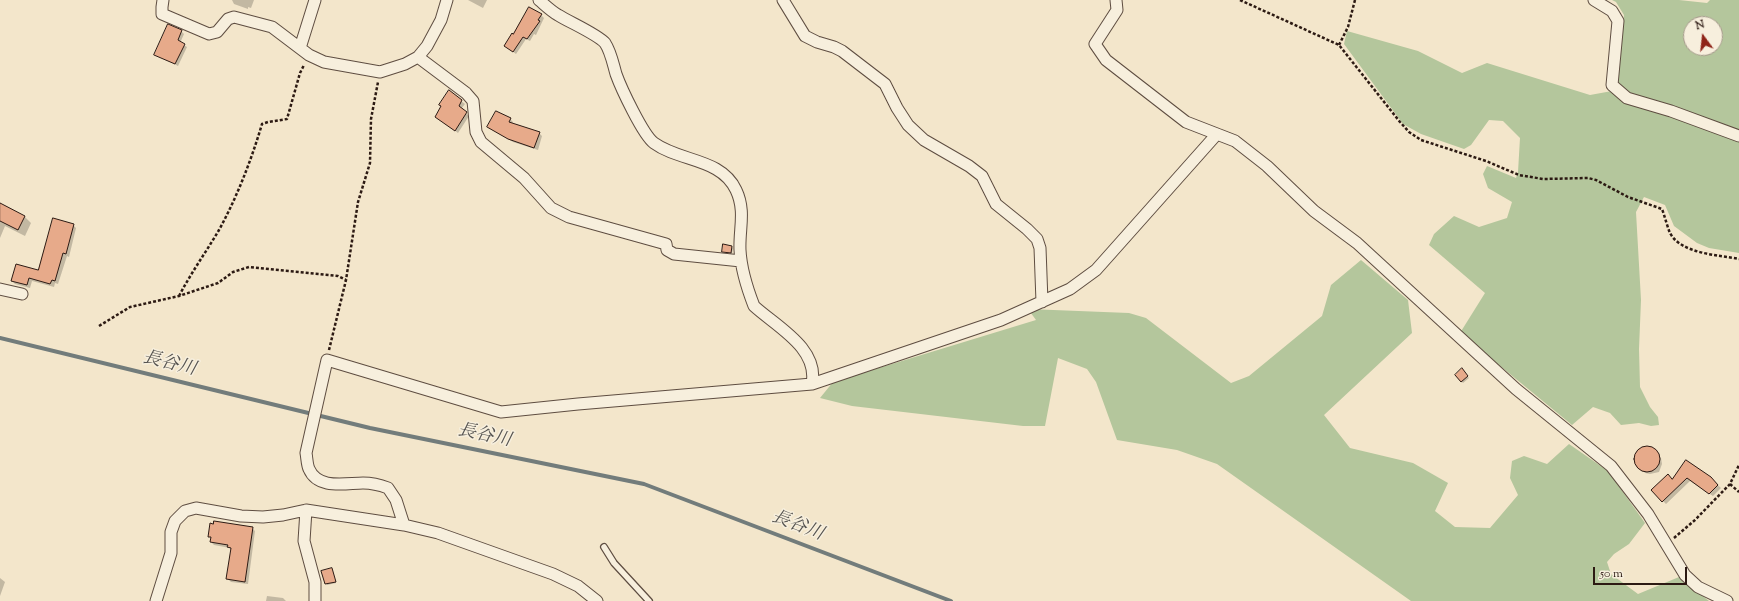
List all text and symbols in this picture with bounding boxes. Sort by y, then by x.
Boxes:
north arrow [1683,16,1723,56]
text: N [1694,17,1706,34]
water label: 長谷川 [140,348,198,382]
water label: 長谷川 [455,421,513,453]
water label: 長谷川 [768,507,826,547]
scale bar [1595,559,1689,585]
text: 50 m [1600,565,1623,583]

